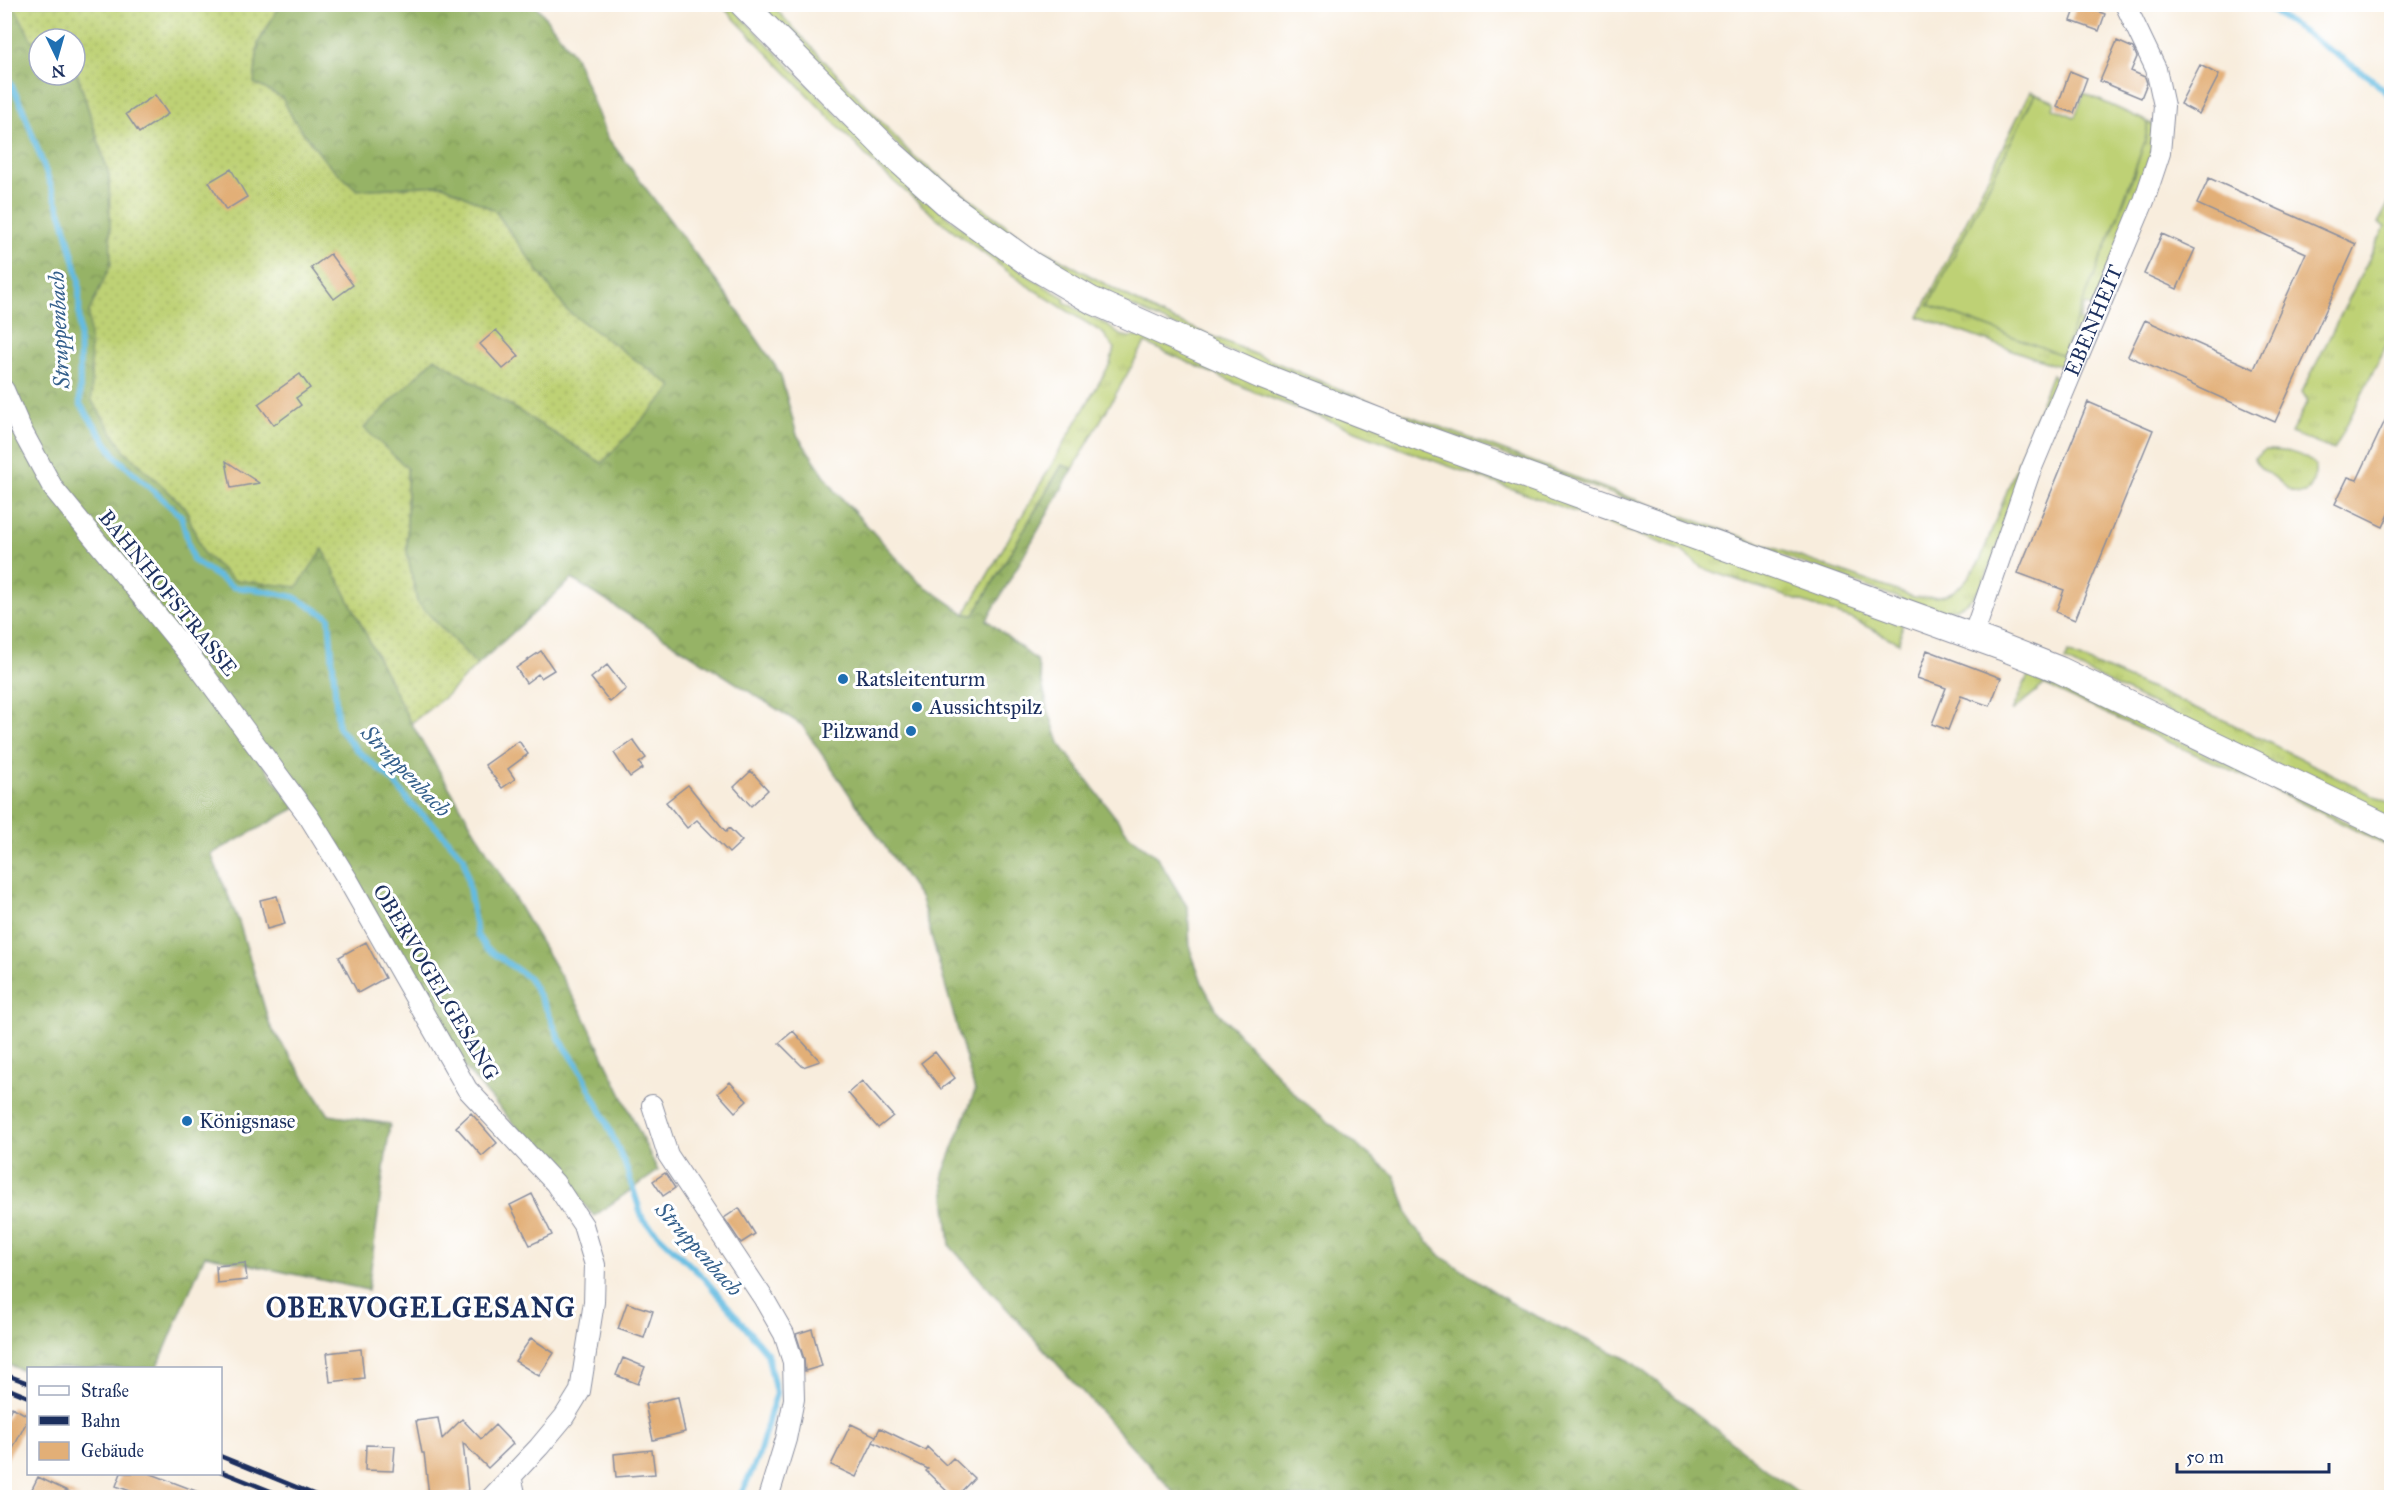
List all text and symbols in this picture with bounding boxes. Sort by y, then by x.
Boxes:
north arrow [27,27,87,87]
text: N [50,61,66,82]
street label: EBENHEIT [2059,261,2129,380]
water label: Struppenbach [42,270,76,390]
street label: BAHNHOFSTRASSE [93,505,243,681]
place label: Ratsleitenturm [855,666,986,692]
marker: Ratsleitenturm [836,672,850,686]
place label: Aussichtspilz [928,694,1043,720]
marker: Aussichtspilz [910,700,924,714]
place label: Pilzwand [821,718,899,744]
water label: Struppenbach [355,719,457,823]
marker: Pilzwand [904,724,918,738]
street label: OBERVOGELGESANG [367,879,505,1085]
place label: Königsnase [199,1108,296,1134]
marker: Königsnase [180,1114,194,1128]
water label: Struppenbach [649,1195,749,1302]
district label: OBERVOGELGESANG [266,1291,576,1324]
legend [27,1367,222,1475]
text: Straße [81,1380,129,1402]
text: Bahn [81,1410,121,1432]
scale bar [2177,1436,2328,1474]
text: Gebäude [81,1440,144,1462]
text: 50 m [2186,1446,2224,1468]

